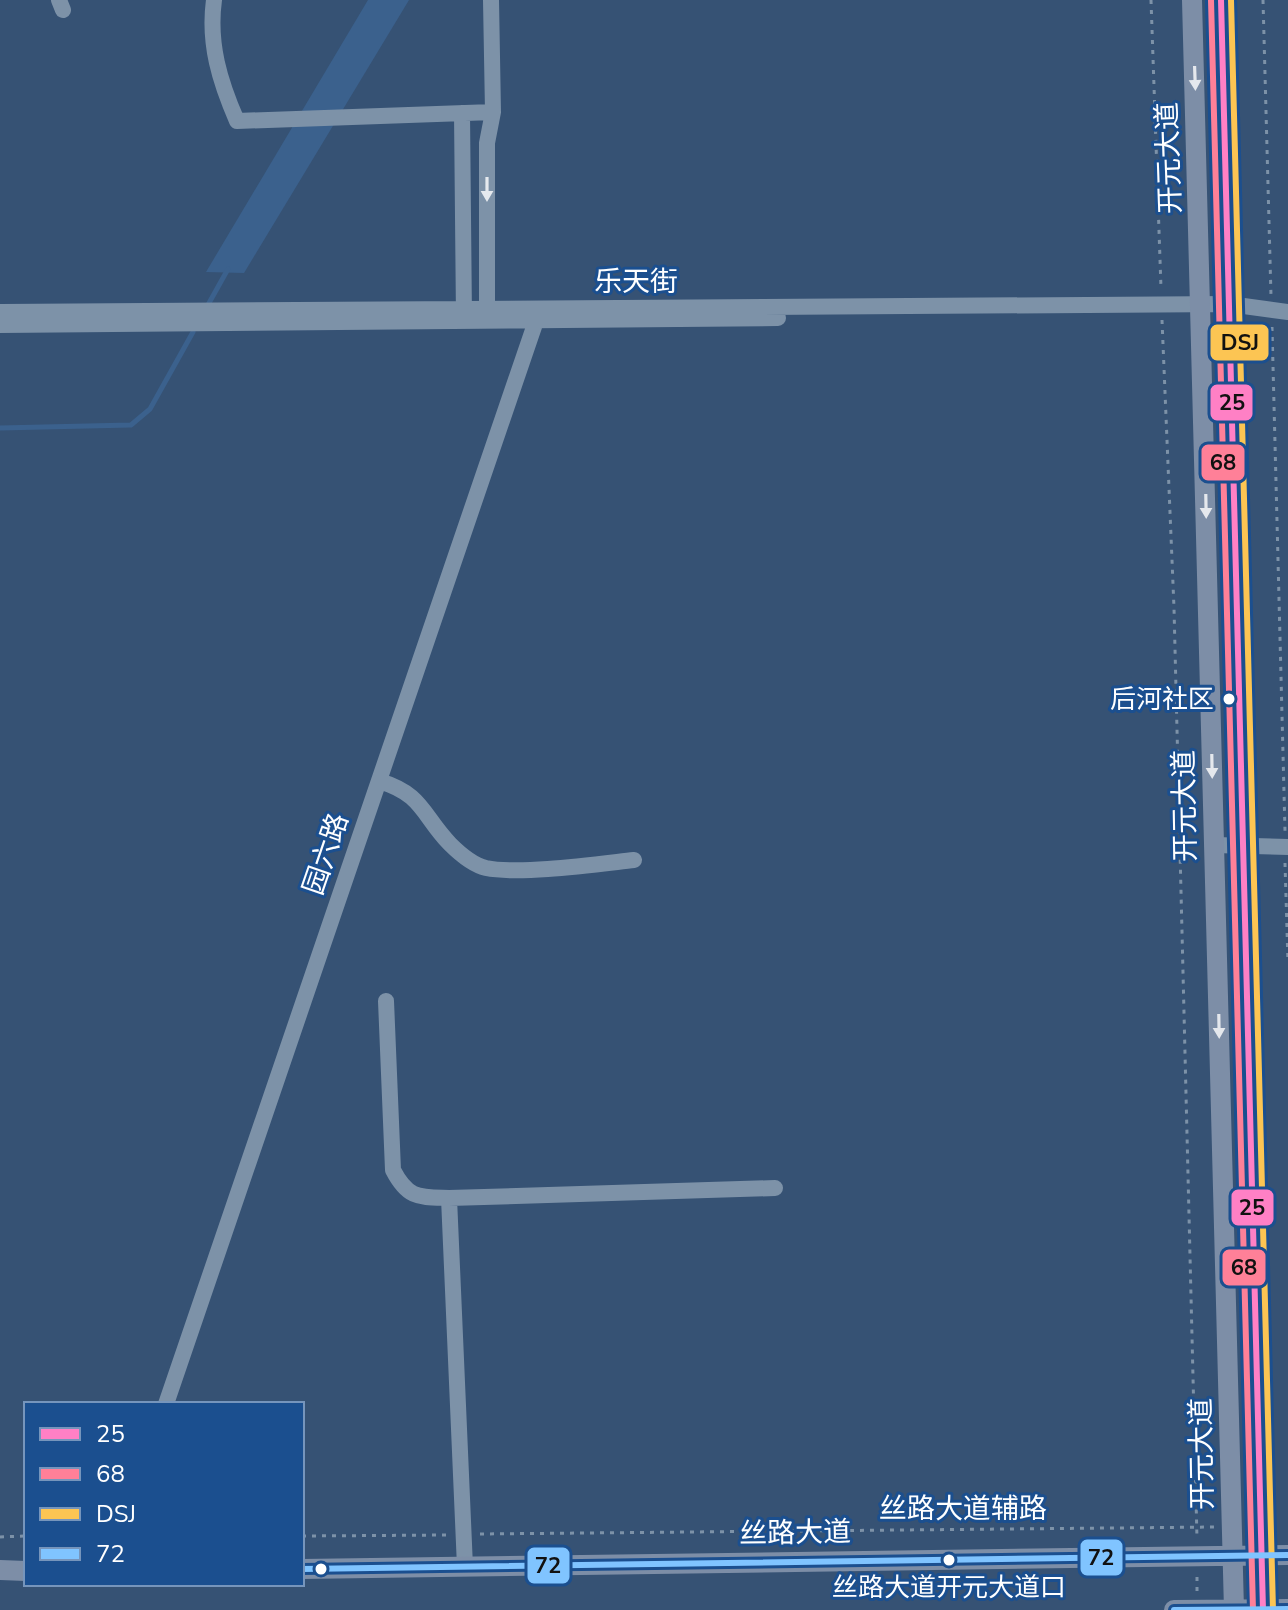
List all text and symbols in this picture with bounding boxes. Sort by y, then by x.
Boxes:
one-way arrow [1188,66,1201,91]
street label: 开元大道 [1148,101,1190,215]
one-way arrow [481,177,493,202]
street label: 乐天街 [594,263,678,301]
line badge: DSJ [1209,323,1270,362]
text: DSJ [1221,328,1259,358]
line badge: 25 [1209,383,1254,422]
text: 25 [1219,388,1245,418]
line badge: 68 [1200,443,1246,482]
text: 68 [1210,448,1236,478]
one-way arrow [1199,494,1212,519]
place label: 后河社区 [1110,682,1214,717]
marker: 后河社区 [1221,691,1237,707]
street label: 开元大道 [1165,750,1205,862]
one-way arrow [1206,754,1219,779]
street label: 园六路 [294,808,358,900]
one-way arrow [1212,1014,1225,1039]
line badge: 25 [1230,1188,1275,1227]
text: 25 [1239,1193,1265,1223]
line badge: 68 [1221,1248,1267,1287]
text: 68 [1231,1253,1257,1283]
street label: 开元大道 [1182,1398,1222,1510]
legend [24,1402,304,1586]
text: 25 [96,1418,125,1450]
text: 68 [96,1458,125,1490]
street label: 丝路大道辅路 [879,1490,1047,1528]
text: DSJ [96,1498,136,1530]
street label: 丝路大道 [739,1513,851,1553]
text: 72 [96,1538,125,1570]
line badge: 72 [1079,1538,1124,1577]
text: 72 [1088,1543,1114,1573]
line badge: 72 [526,1546,571,1585]
text: 72 [535,1551,561,1581]
marker: 丝路大道开元大道口 [941,1552,957,1568]
unlabelled marker [313,1561,329,1577]
place label: 丝路大道开元大道口 [832,1570,1066,1605]

